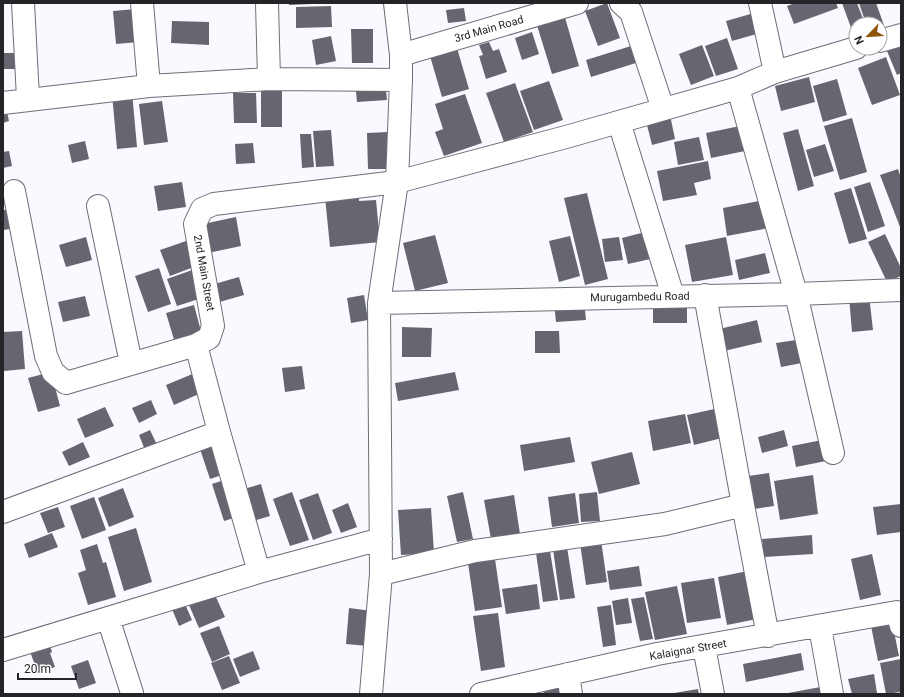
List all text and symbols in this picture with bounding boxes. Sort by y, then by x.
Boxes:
street label: 3rd Main Road [453,13,525,45]
north arrow [848,16,888,56]
text: N [852,34,867,46]
street label: 2nd Main Street [191,234,217,313]
street label: Murugambedu Road [590,290,690,304]
street label: Kalaignar Street [648,637,728,663]
scale bar [18,655,76,681]
text: 20 m [24,662,51,676]

